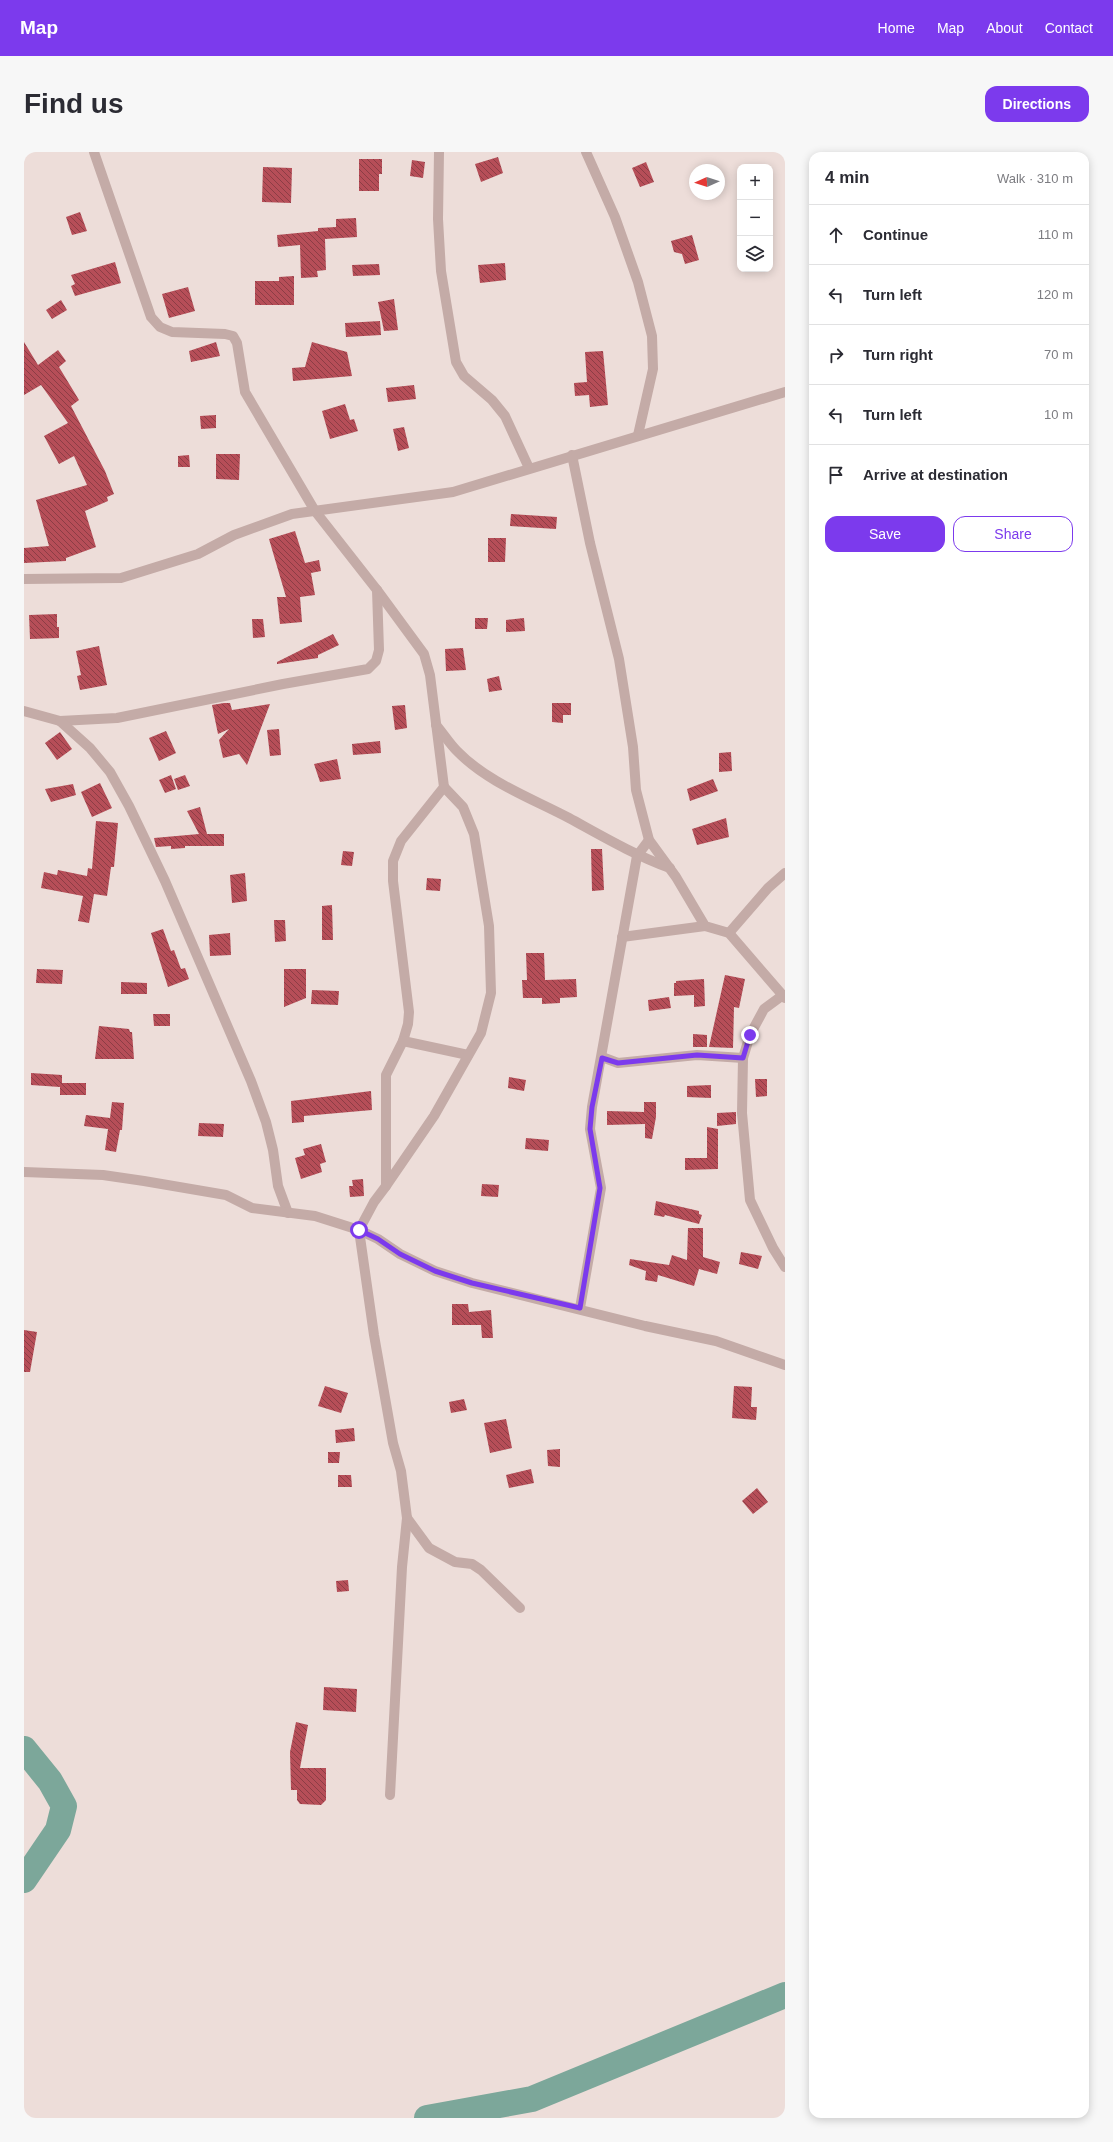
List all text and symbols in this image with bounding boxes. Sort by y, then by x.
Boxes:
text: Map [20,17,58,38]
text: Home [878,20,915,36]
text: Map [937,20,964,36]
text: About [986,20,1023,36]
text: Contact [1045,20,1093,36]
button: Directions [985,86,1089,122]
text: Find us [24,88,124,119]
north arrow [689,164,725,200]
map controls [737,164,773,272]
button: + [737,164,773,200]
text: 4 min [825,168,869,187]
text: Walk · 310 m [997,171,1073,186]
button: − [737,200,773,236]
icon: ahead [825,224,847,246]
text: Continue [863,226,928,243]
text: 110 m [1038,227,1073,242]
button: layers [737,236,773,272]
icon: left [825,284,847,306]
text: Turn left [863,286,922,303]
text: 120 m [1037,287,1073,302]
icon: right [825,344,847,366]
text: Turn right [863,346,933,363]
text: 70 m [1044,347,1073,362]
icon: left [825,404,847,426]
text: Turn left [863,406,922,423]
text: 10 m [1044,407,1073,422]
icon: arrive [825,464,847,486]
text: Arrive at destination [863,466,1008,483]
button: Save [825,516,945,552]
button: Share [953,516,1073,552]
route end [741,1026,759,1044]
route start [350,1221,368,1239]

